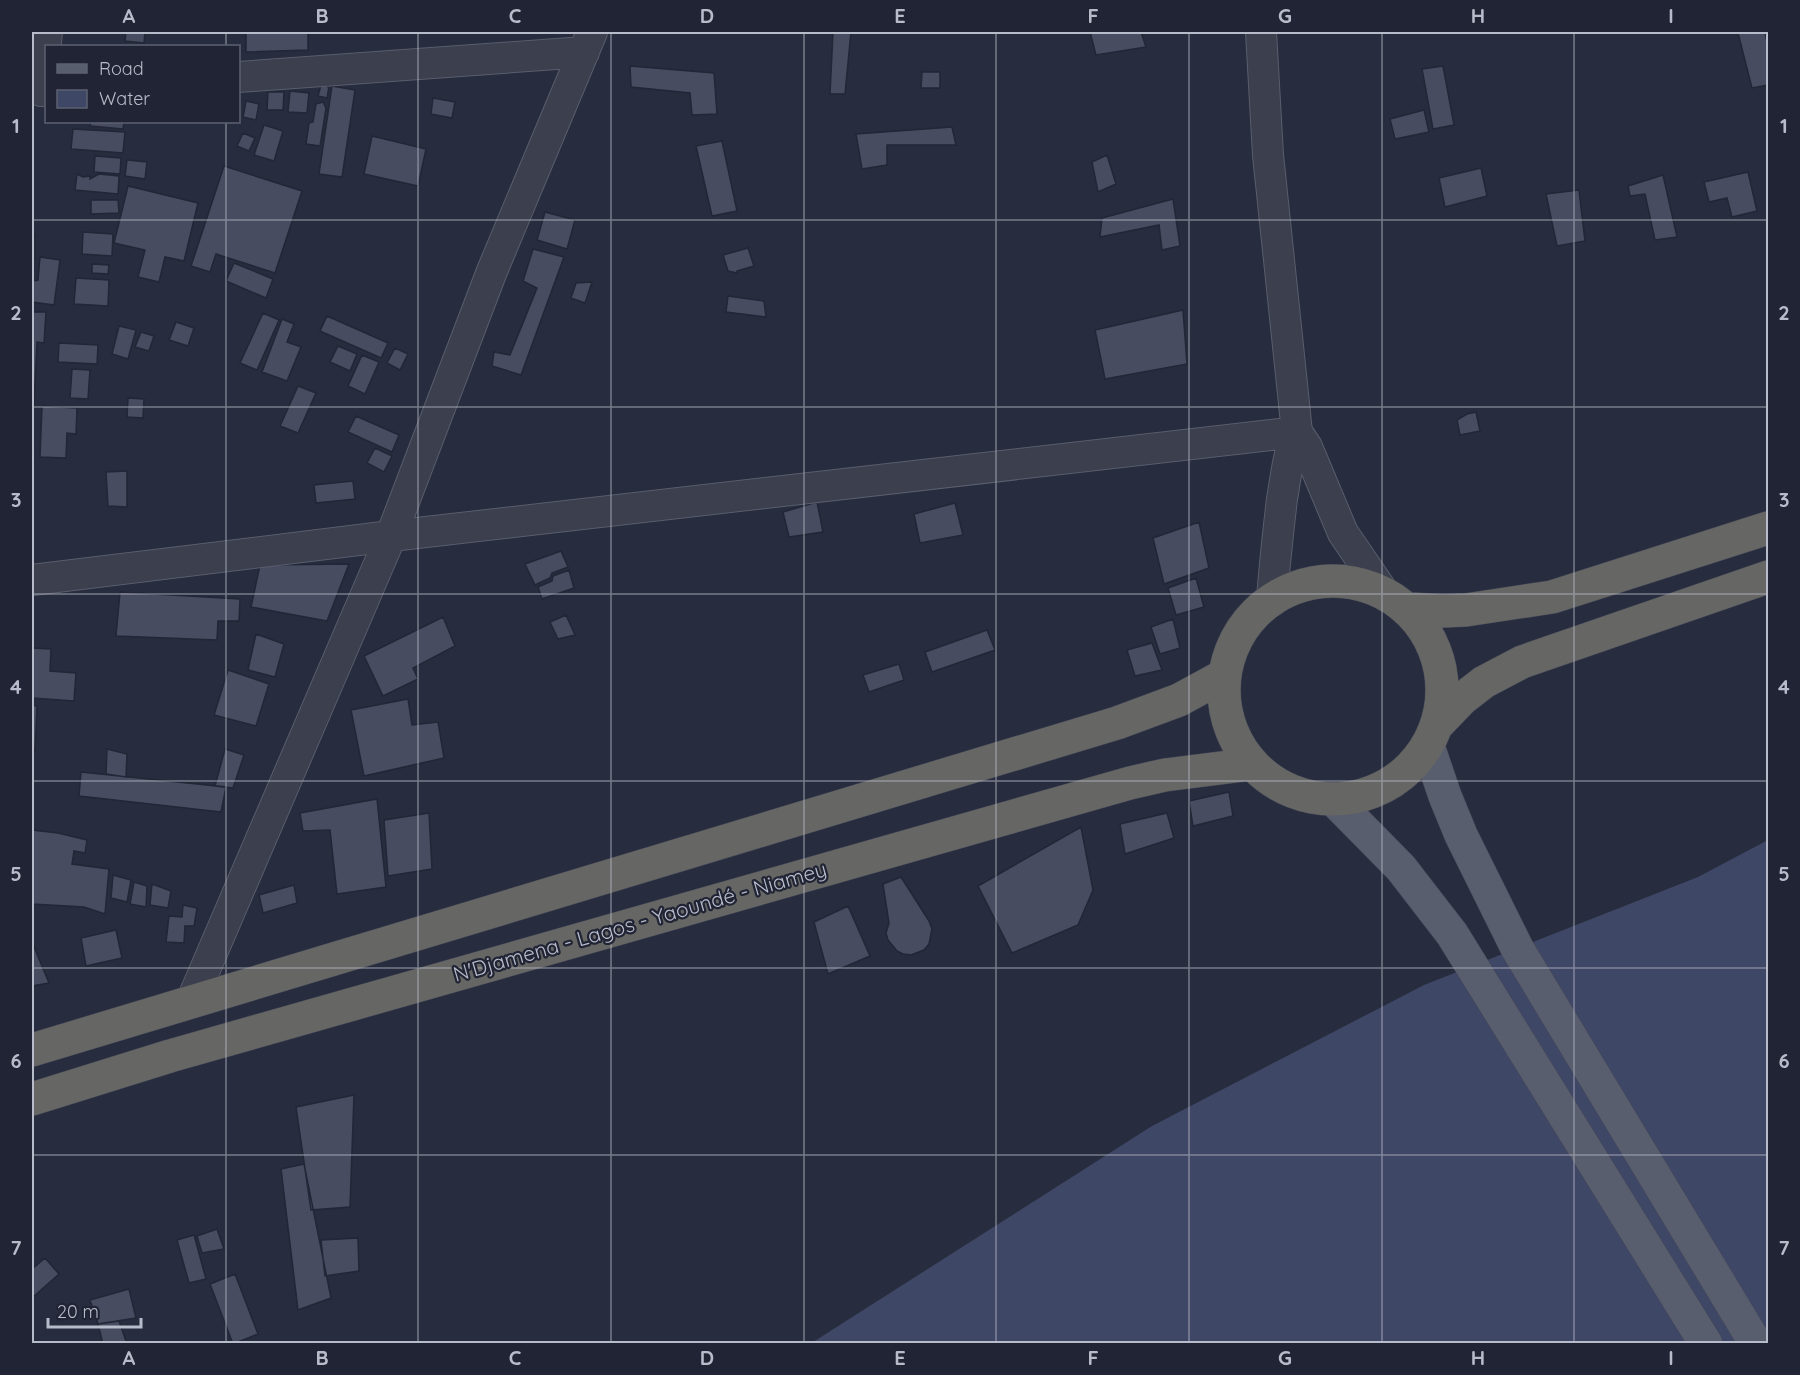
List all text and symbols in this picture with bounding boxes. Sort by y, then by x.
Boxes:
text: A [123,3,136,28]
text: B [315,3,329,28]
text: C [509,3,522,28]
text: D [700,3,714,28]
text: E [894,3,906,28]
text: F [1087,3,1099,28]
text: G [1278,3,1292,28]
text: H [1471,3,1485,28]
text: I [1668,3,1674,28]
legend [45,45,240,123]
text: Road [99,57,144,80]
text: Water [99,87,150,110]
text: 1 [12,113,20,138]
text: 1 [1780,113,1788,138]
text: 2 [10,300,22,325]
text: 2 [1778,300,1790,325]
text: 3 [11,487,21,512]
text: 3 [1779,487,1789,512]
text: 4 [10,674,22,699]
text: 4 [1778,674,1790,699]
street label: N'Djamena - Lagos - Yaoundé - Niamey [450,855,829,987]
text: 5 [10,861,22,886]
text: 5 [1778,861,1790,886]
text: 6 [10,1048,22,1073]
text: 6 [1778,1048,1790,1073]
text: 7 [11,1235,22,1260]
text: 7 [1779,1235,1790,1260]
scale bar [48,1291,141,1329]
text: 20 m [57,1300,99,1323]
text: A [123,1345,136,1370]
text: B [315,1345,329,1370]
text: C [509,1345,522,1370]
text: D [700,1345,714,1370]
text: E [894,1345,906,1370]
text: F [1087,1345,1099,1370]
text: G [1278,1345,1292,1370]
text: H [1471,1345,1485,1370]
text: I [1668,1345,1674,1370]

